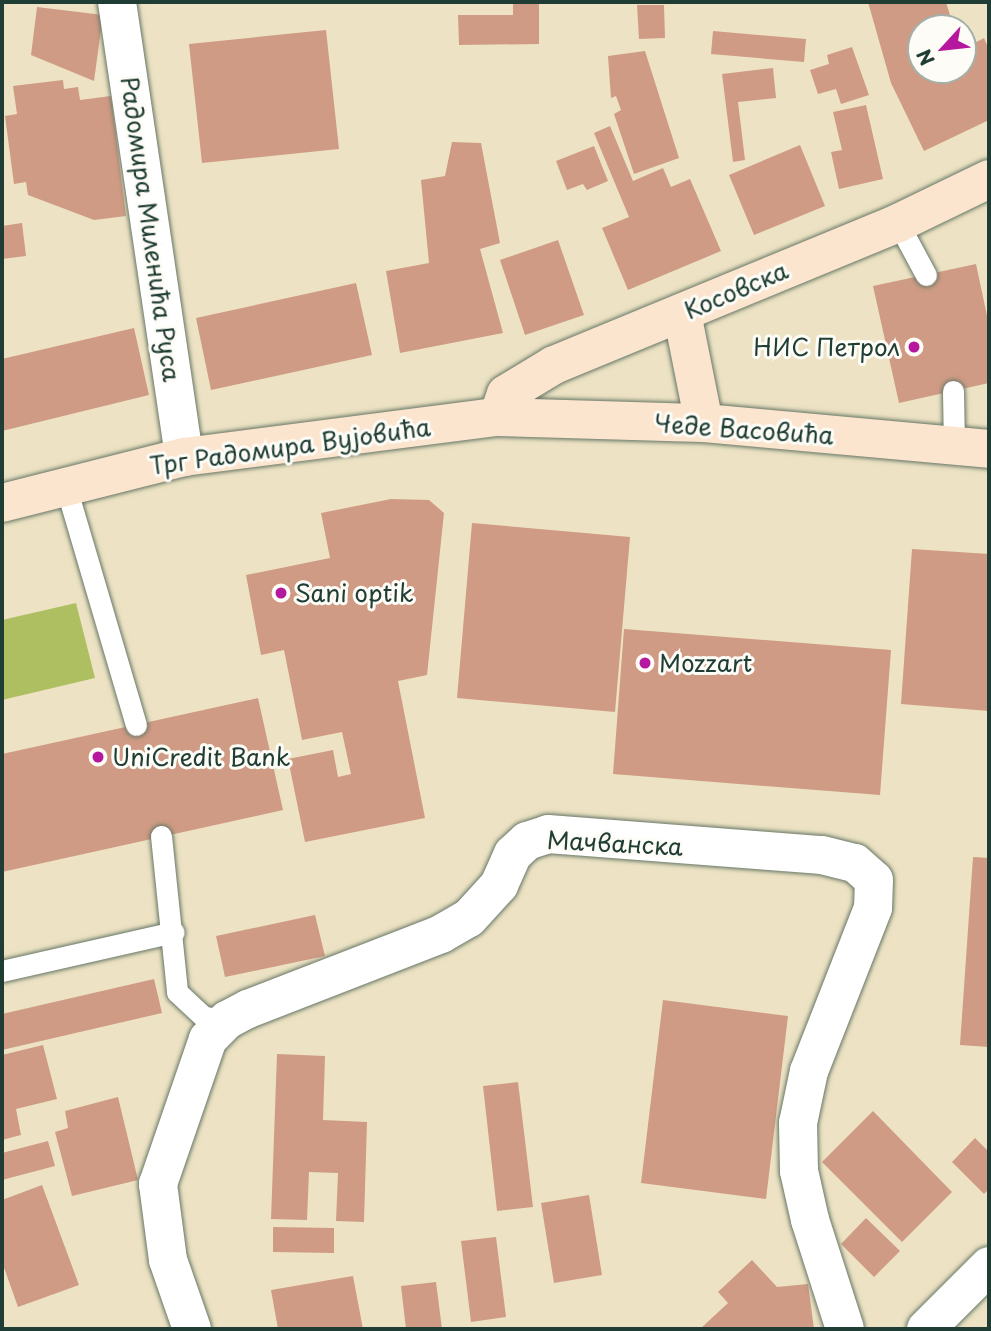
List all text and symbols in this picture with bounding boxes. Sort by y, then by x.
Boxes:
north arrow [907,14,977,84]
text: N [909,45,941,71]
street label: Радомира Миленића Руса [115,73,187,385]
street label: Косовска [680,255,792,325]
place label: НИС Петрол [752,333,900,361]
marker: НИС Петрол [906,339,922,355]
street label: Чеде Васовића [653,408,835,450]
street label: Трг Радомира Вујовића [147,412,433,480]
place label: Sani optik [295,579,414,607]
marker: Sani optik [273,585,289,601]
place label: Mozzart [659,649,752,677]
marker: Mozzart [637,655,653,671]
place label: UniCredit Bank [112,743,291,771]
marker: UniCredit Bank [90,749,106,765]
street label: Мачванска [546,825,684,861]

